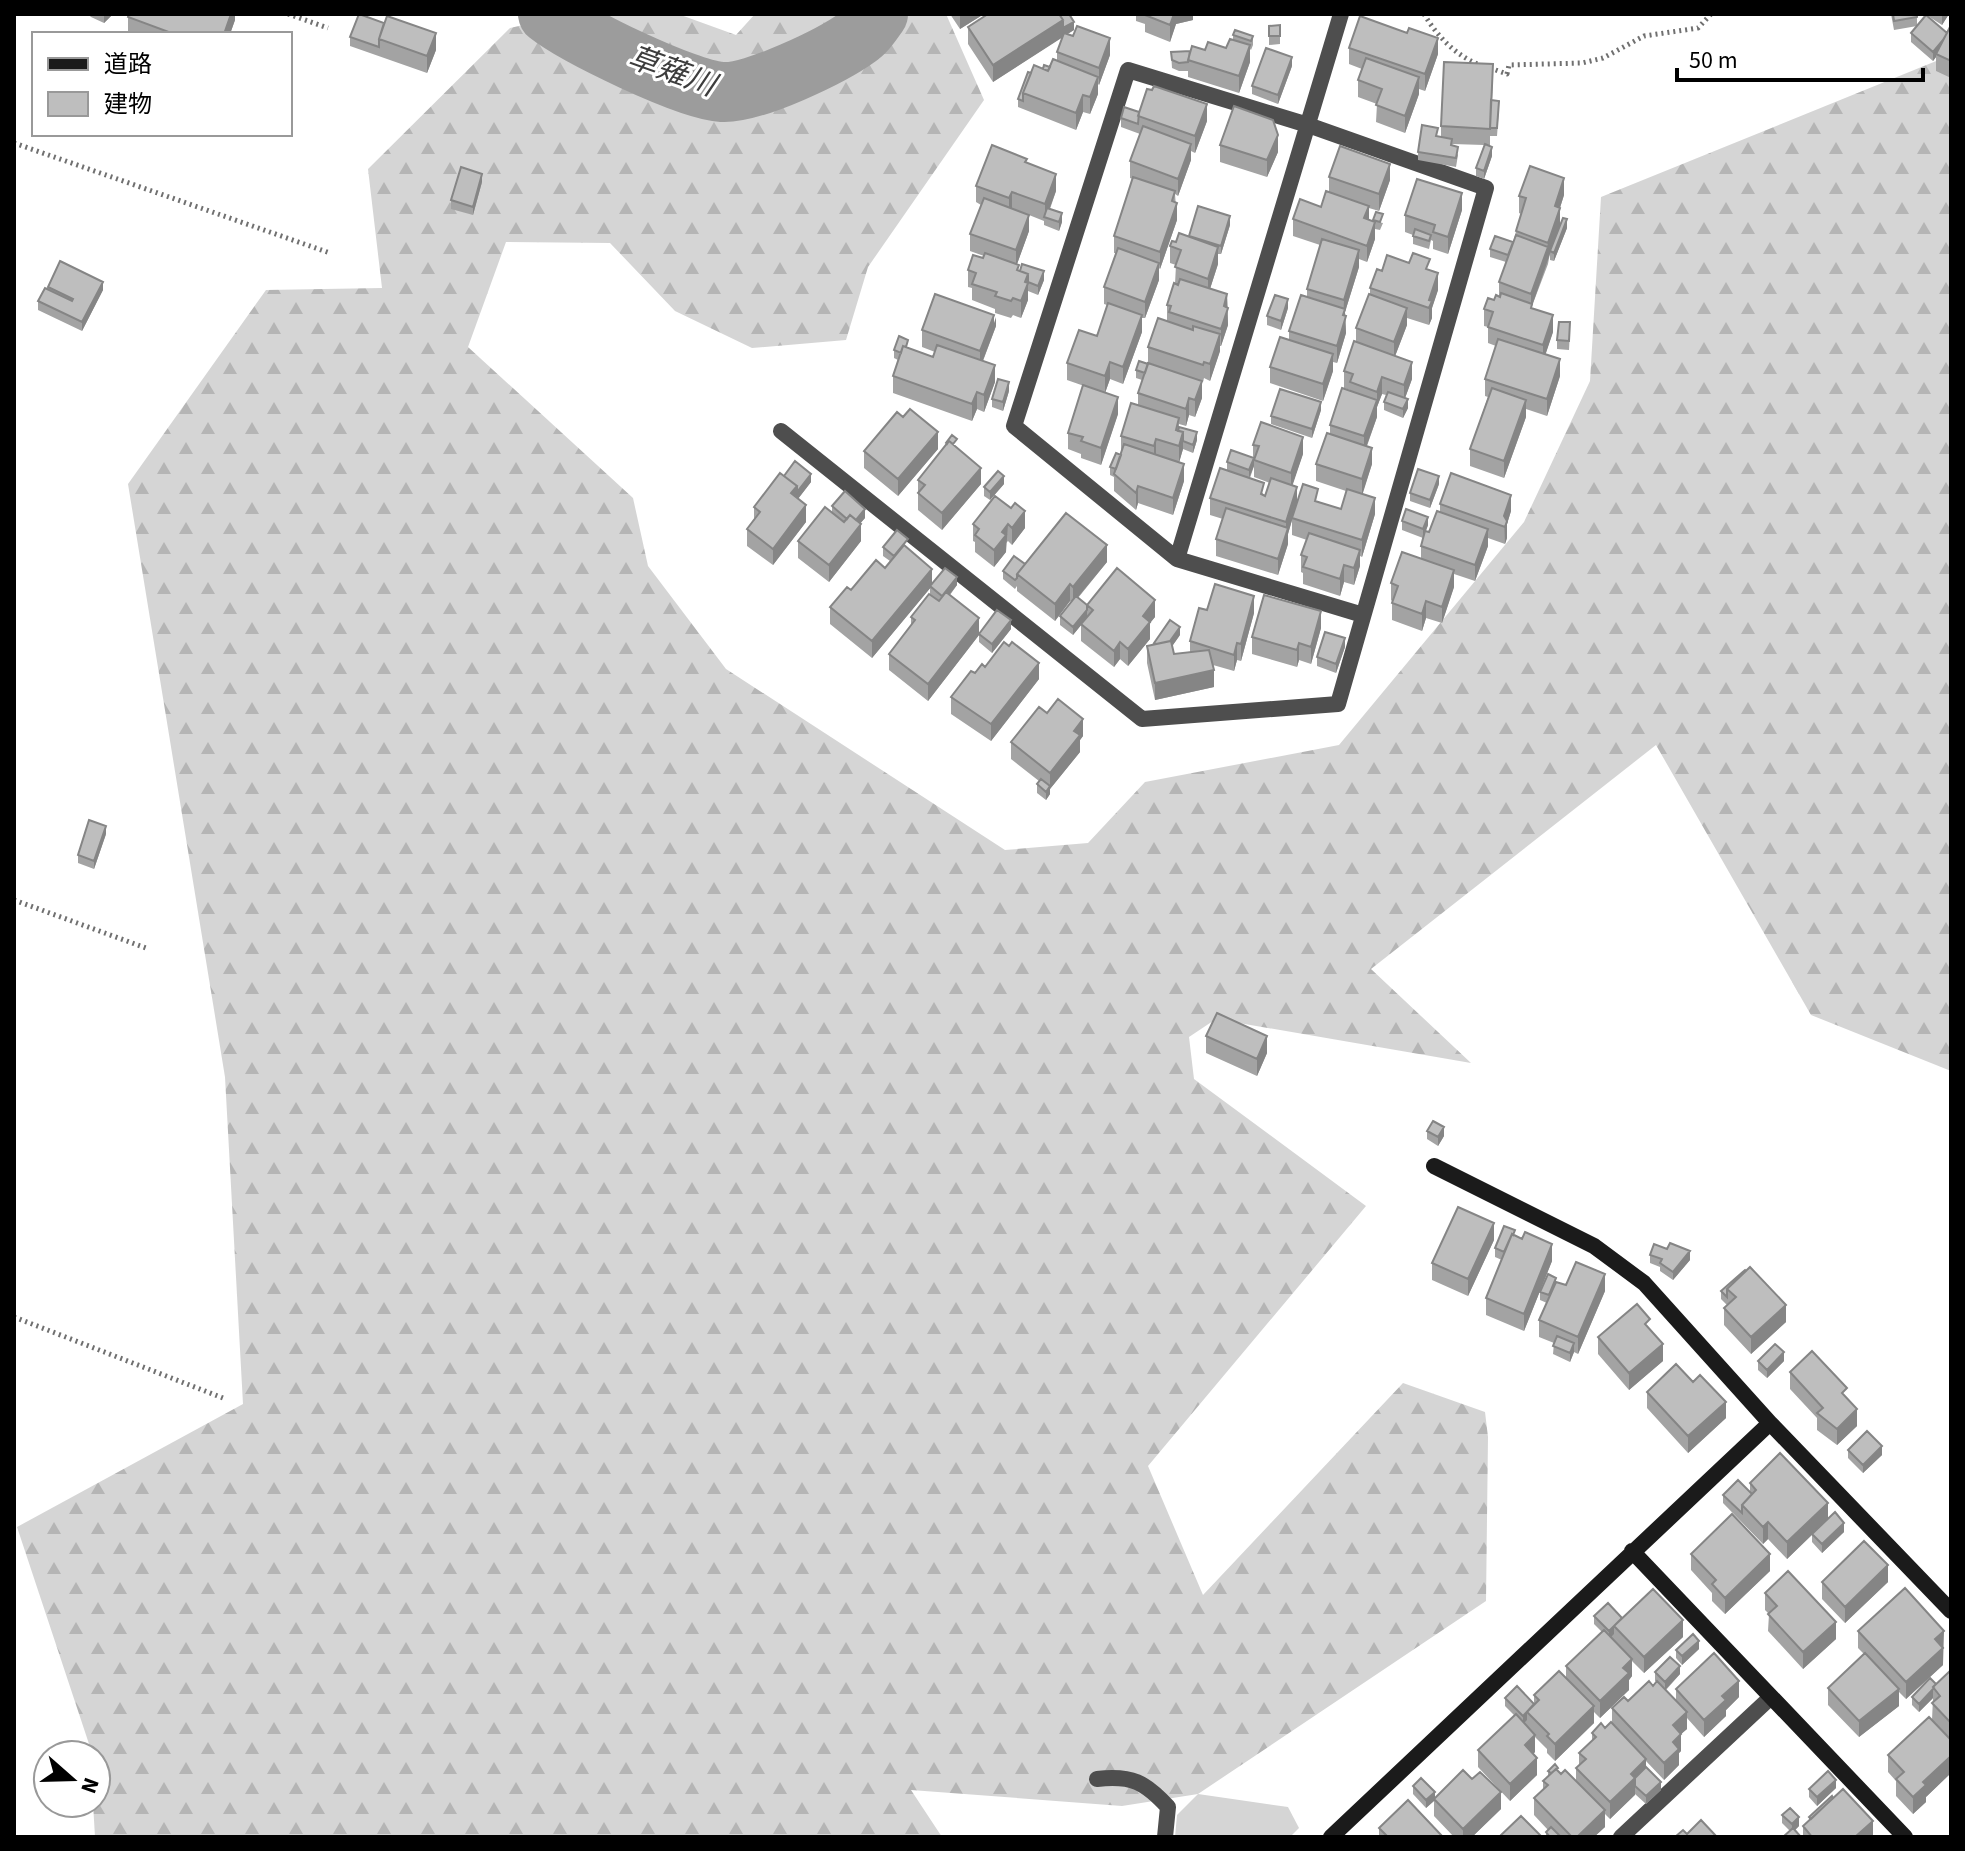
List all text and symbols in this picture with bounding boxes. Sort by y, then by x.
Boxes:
legend [32,32,292,136]
scale bar [1677,32,1923,82]
water label: 草薙川 [622,36,724,108]
text: 50 m [1689,43,1738,78]
text: 道路 [104,47,152,82]
text: 建物 [104,87,152,122]
north arrow [32,1739,112,1819]
text: N [72,1773,107,1798]

